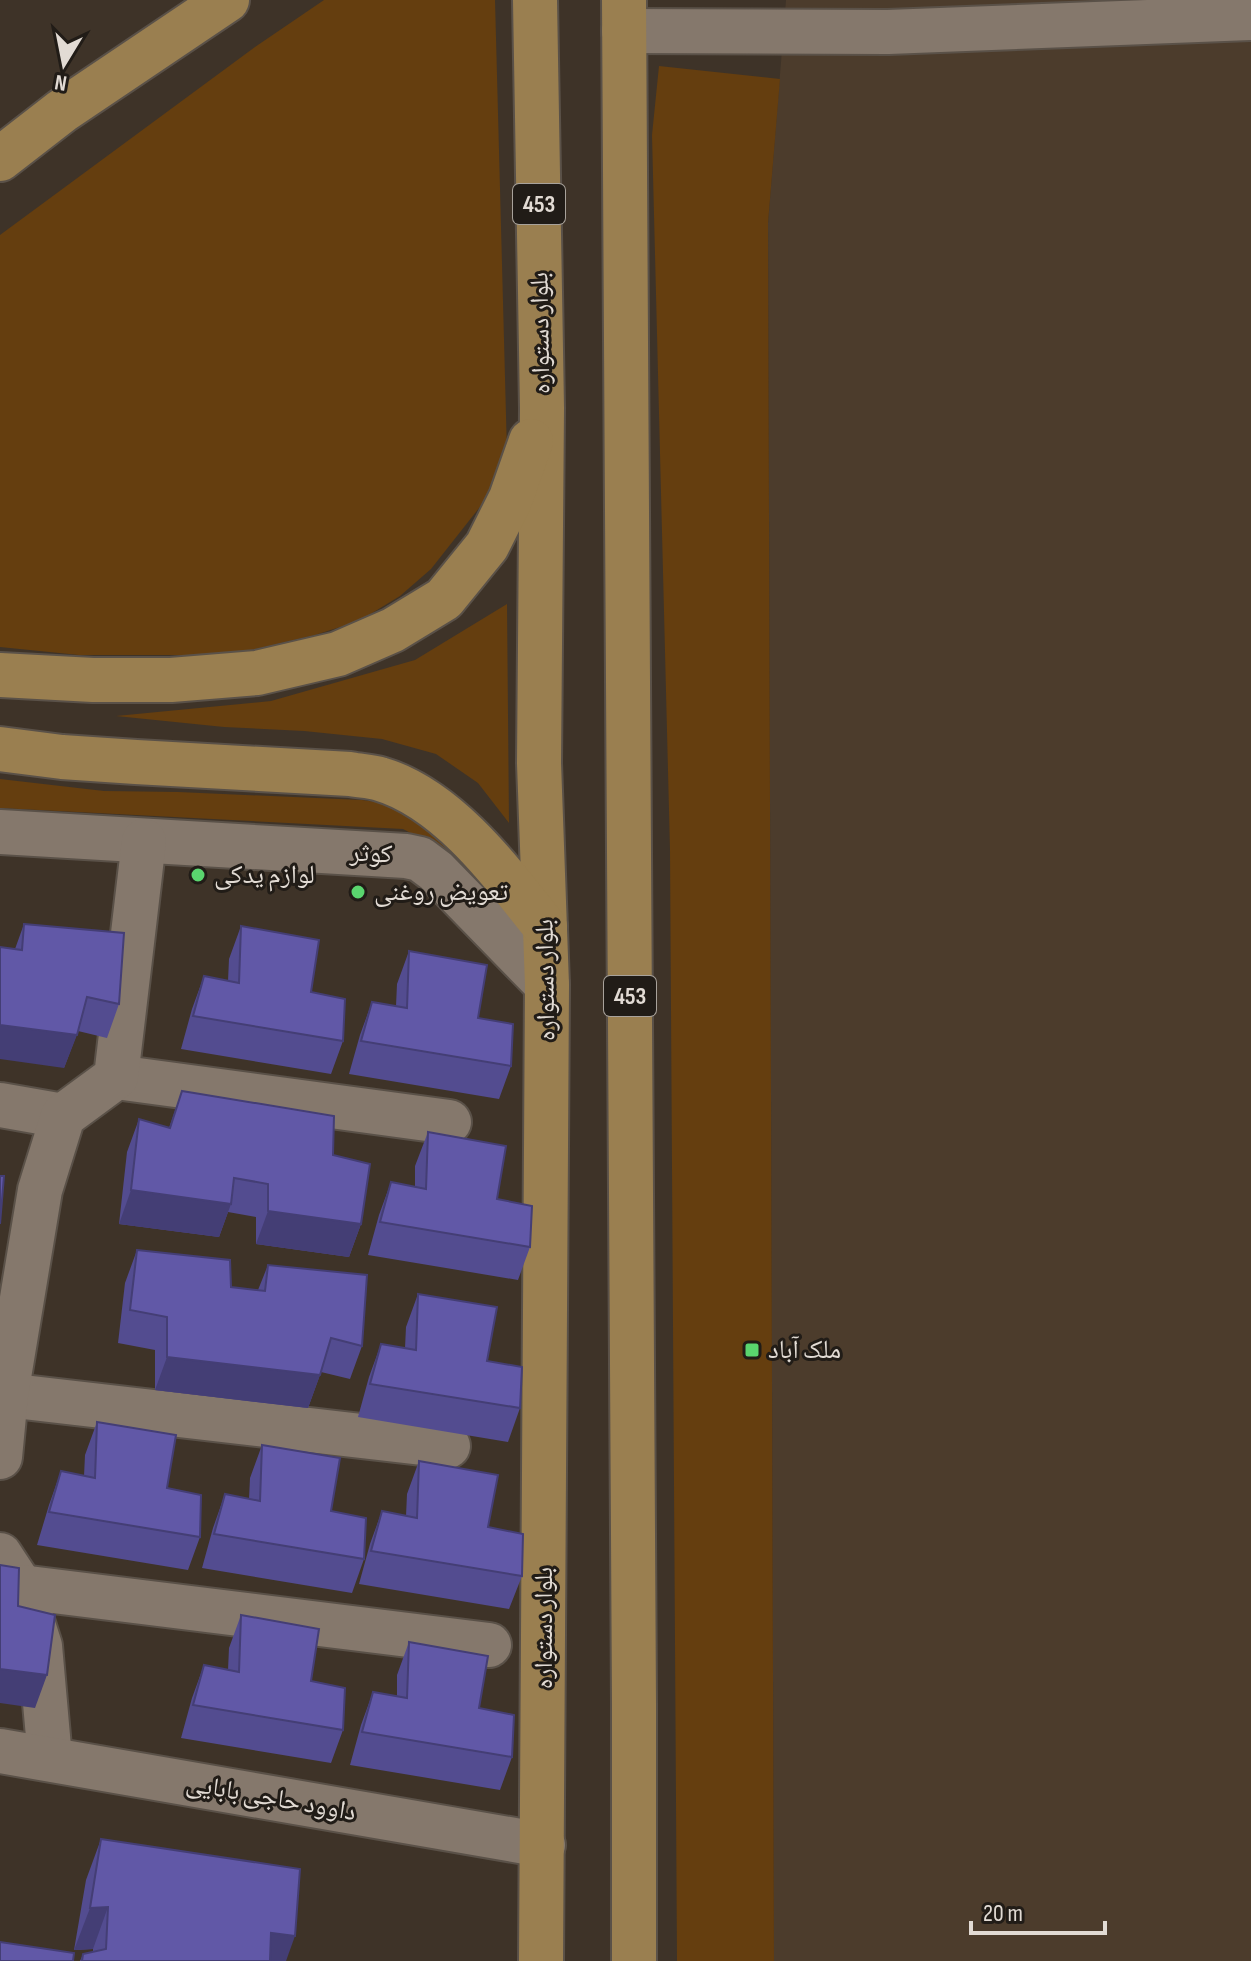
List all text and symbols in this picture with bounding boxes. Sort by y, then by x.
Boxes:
north arrow [24,24,104,104]
text: N [53,68,69,97]
road number: 453 [513,184,565,224]
street label: بلوار دستواره [524,272,558,394]
street label: کوثر [348,837,393,871]
place label: لوازم یدکی [214,860,315,892]
marker: لوازم یدکی [189,866,207,884]
place label: تعویض روغنی [374,877,509,908]
marker: تعویض روغنی [349,883,367,901]
street label: بلوار دستواره [529,919,563,1041]
road number: 453 [604,976,656,1016]
place label: ملک آباد [768,1335,841,1366]
marker: ملک آباد [743,1341,761,1359]
street label: بلوار دستواره [529,1567,560,1689]
street label: داوود حاجی بابایی [184,1768,358,1828]
scale bar [971,1885,1105,1935]
text: 20 m [983,1899,1023,1928]

